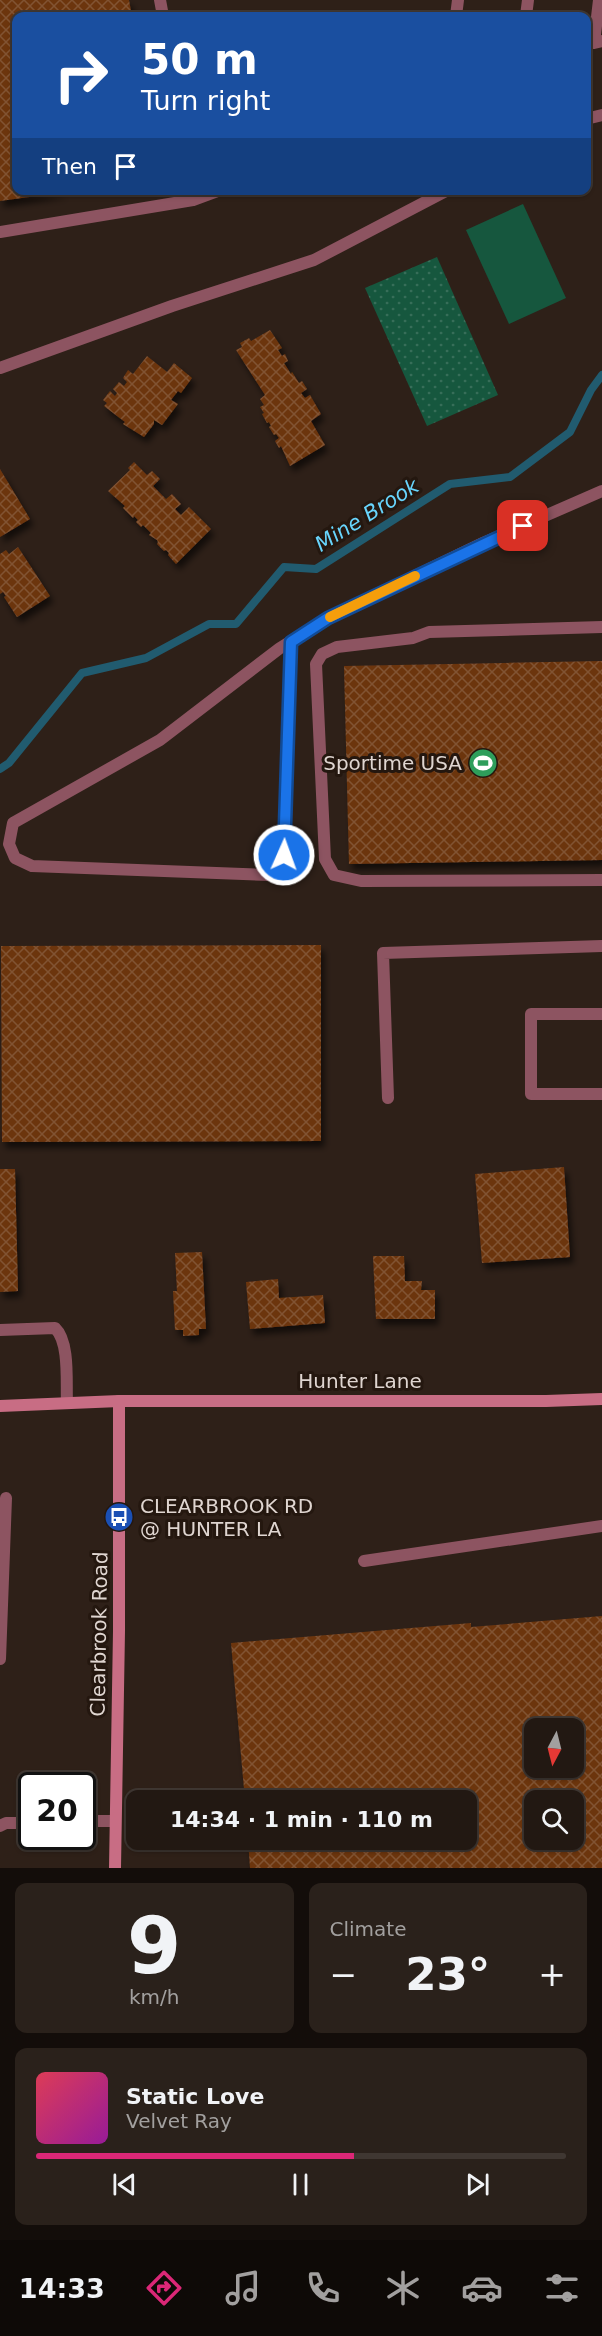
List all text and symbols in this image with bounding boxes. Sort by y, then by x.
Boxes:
text: 50 m [141,35,258,84]
icon: right [42,36,120,114]
text: Turn right [141,85,270,116]
icon: arrive [109,150,142,183]
text: Then [42,154,97,179]
water label: Mine Brook [311,473,424,556]
pin [497,500,548,551]
icon: arrive [506,509,539,542]
sports icon: Sportime USA [467,747,499,779]
place label: Sportime USA [323,751,462,775]
position arrow [252,823,316,887]
street label: Hunter Lane [298,1369,422,1393]
place label: CLEARBROOK RD @ HUNTER LA [140,1494,313,1541]
bus stop icon: CLEARBROOK RD @ HUNTER LA [103,1501,135,1533]
street label: Clearbrook Road [86,1551,112,1717]
north arrow [524,1718,584,1778]
map controls [524,1718,584,1850]
speed limit sign: 20 [18,1772,96,1850]
button: search [524,1790,584,1850]
text: 14:34 · 1 min · 110 m [170,1807,433,1832]
text: 9 [127,1901,181,1991]
text: Climate [330,1917,406,1941]
text: 23° [405,1948,490,2001]
text: − [330,1955,357,1994]
text: + [538,1955,566,1994]
text: km/h [129,1985,179,2009]
text: Static Love [126,2084,264,2109]
text: Velvet Ray [126,2109,232,2133]
icon: previous [108,2168,141,2201]
icon: pause [284,2168,317,2201]
icon: next [461,2168,494,2201]
icon: directions [143,2267,185,2309]
icon: music [222,2267,264,2309]
icon: phone [302,2267,344,2309]
icon: climate [382,2267,424,2309]
icon: car [461,2267,503,2309]
icon: filters [541,2267,583,2309]
text: 14:33 [19,2273,105,2304]

